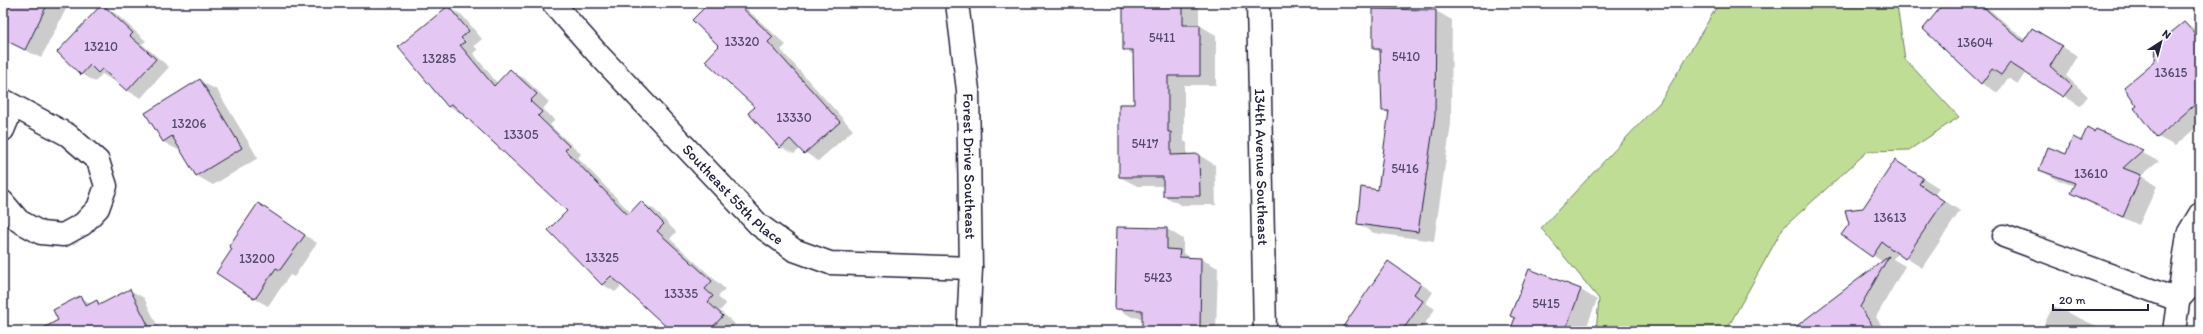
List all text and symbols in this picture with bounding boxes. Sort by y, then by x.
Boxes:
north arrow [2141,22,2181,62]
text: N [2160,27,2173,42]
house number: 5411 [1149,30,1175,45]
house number: 13320 [724,34,760,49]
house number: 13604 [1957,35,1993,50]
house number: 13210 [84,39,118,54]
house number: 5410 [1392,49,1420,64]
house number: 13285 [422,51,456,66]
house number: 13615 [2155,65,2188,80]
street label: 134th Avenue Southeast [1251,88,1272,246]
street label: Forest Drive Southeast [959,93,980,240]
house number: 13330 [776,110,812,125]
house number: 13206 [172,116,207,131]
house number: 13305 [503,127,539,142]
house number: 5417 [1131,136,1159,151]
street label: Southeast 55th Place [679,140,787,249]
house number: 5416 [1391,161,1419,176]
house number: 13610 [2074,166,2108,181]
house number: 13613 [1873,210,1907,225]
house number: 13325 [585,250,619,265]
house number: 13200 [239,251,275,266]
house number: 5423 [1144,270,1172,285]
house number: 13335 [664,286,698,301]
scale bar [2053,286,2148,312]
text: 20 m [2059,293,2086,307]
house number: 5415 [1532,296,1560,311]

